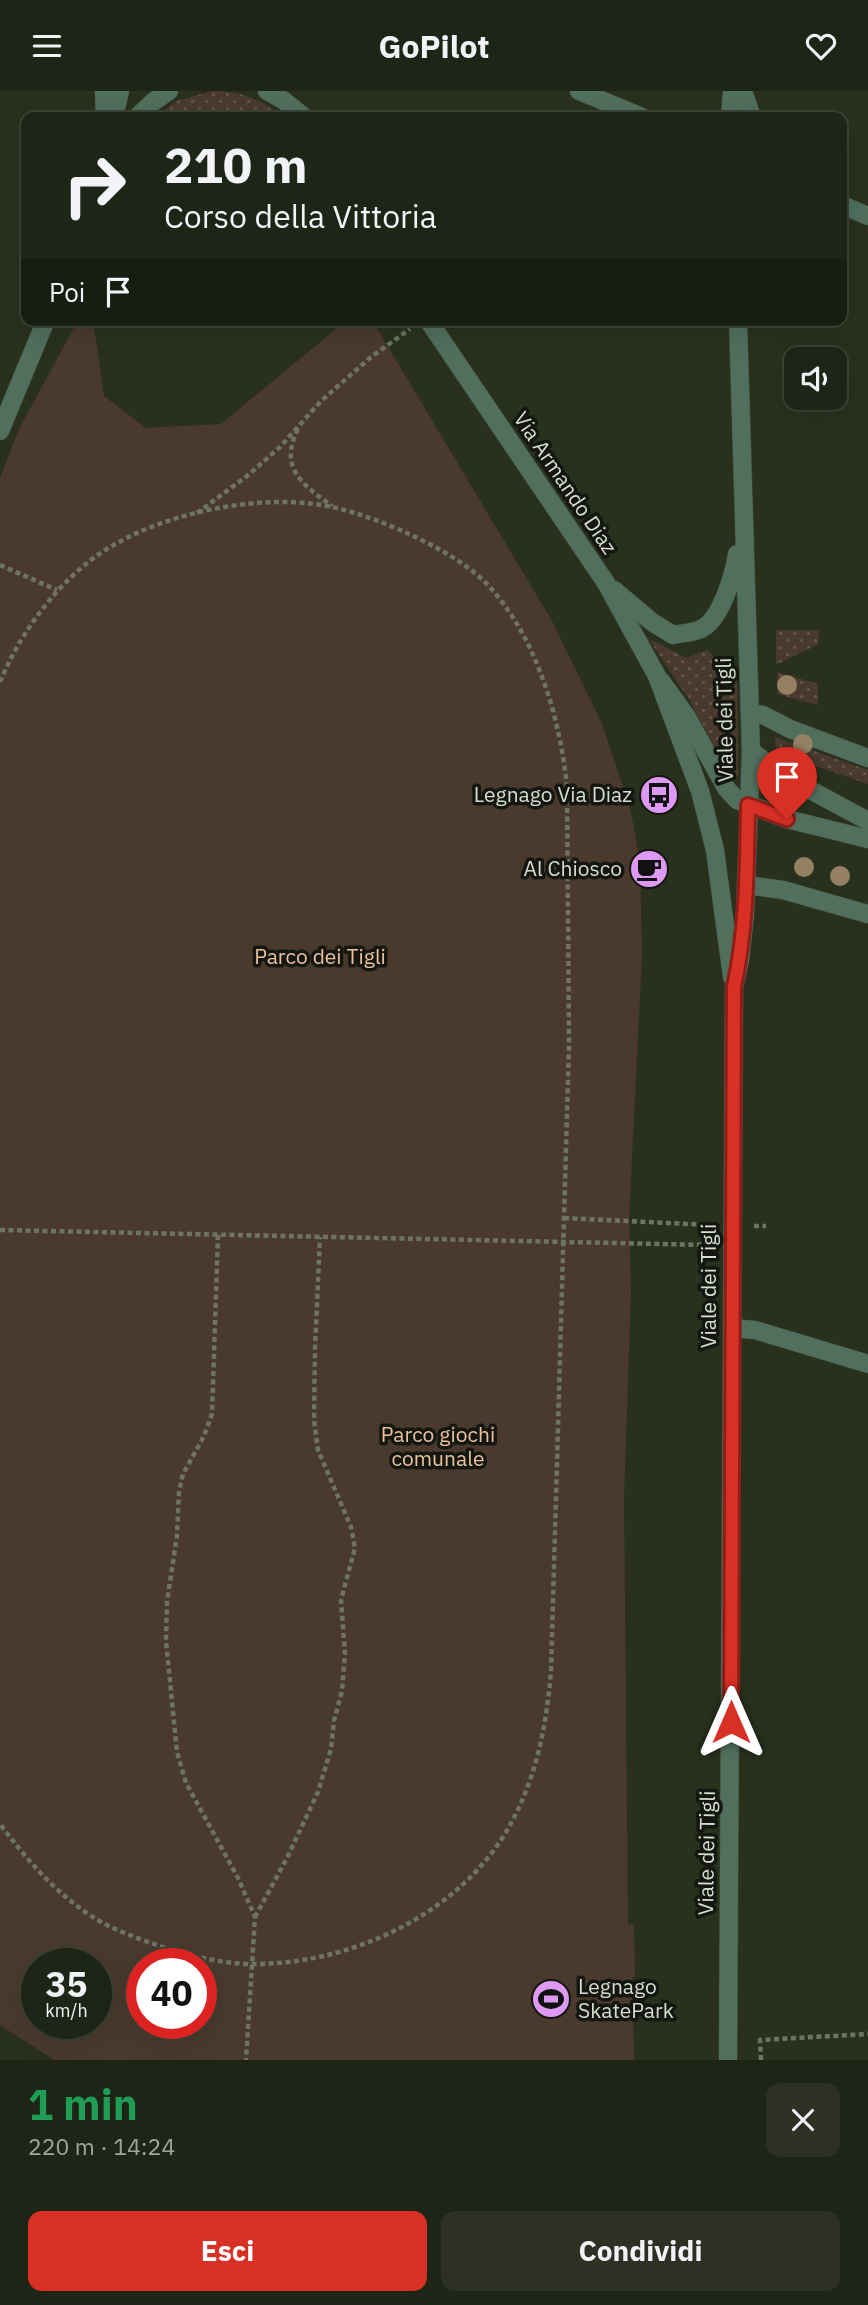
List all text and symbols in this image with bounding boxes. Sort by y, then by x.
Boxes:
text: GoPilot [378,25,490,67]
icon: menu [28,27,66,65]
icon: heart [802,27,840,65]
text: 210 m [164,133,308,196]
icon: right [49,140,140,231]
text: Corso della Vittoria [164,195,437,237]
icon: arrive [99,273,137,311]
text: Poi [49,275,85,309]
map controls [784,347,847,410]
button: sound [784,347,847,410]
street label: Via Armando Diaz [508,406,624,559]
street label: Viale dei Tigli [709,657,739,783]
pin [757,747,817,819]
icon: arrive [768,758,806,796]
bus stop icon: Legnago Via Diaz [638,774,680,816]
place label: Legnago Via Diaz [474,780,632,808]
cafe icon: Al Chiosco [628,848,670,890]
place label: Al Chiosco [523,854,622,882]
park label: Parco dei Tigli [254,942,386,970]
street label: Viale dei Tigli [694,1224,722,1348]
park label: Parco giochi comunale [381,1420,495,1472]
position arrow [694,1685,768,1759]
street label: Viale dei Tigli [691,1790,721,1916]
speed limit sign: 40 [126,1948,217,2039]
text: 35 [45,1961,88,2007]
place label: Legnago SkatePark [578,1972,674,2024]
sports icon: Legnago SkatePark [530,1978,572,2020]
text: km/h [45,1999,88,2022]
text: 1 min [28,2077,138,2132]
button: close [766,2083,840,2157]
text: 220 m · 14:24 [28,2131,175,2161]
button: Esci [28,2211,427,2291]
button: Condividi [441,2211,840,2291]

